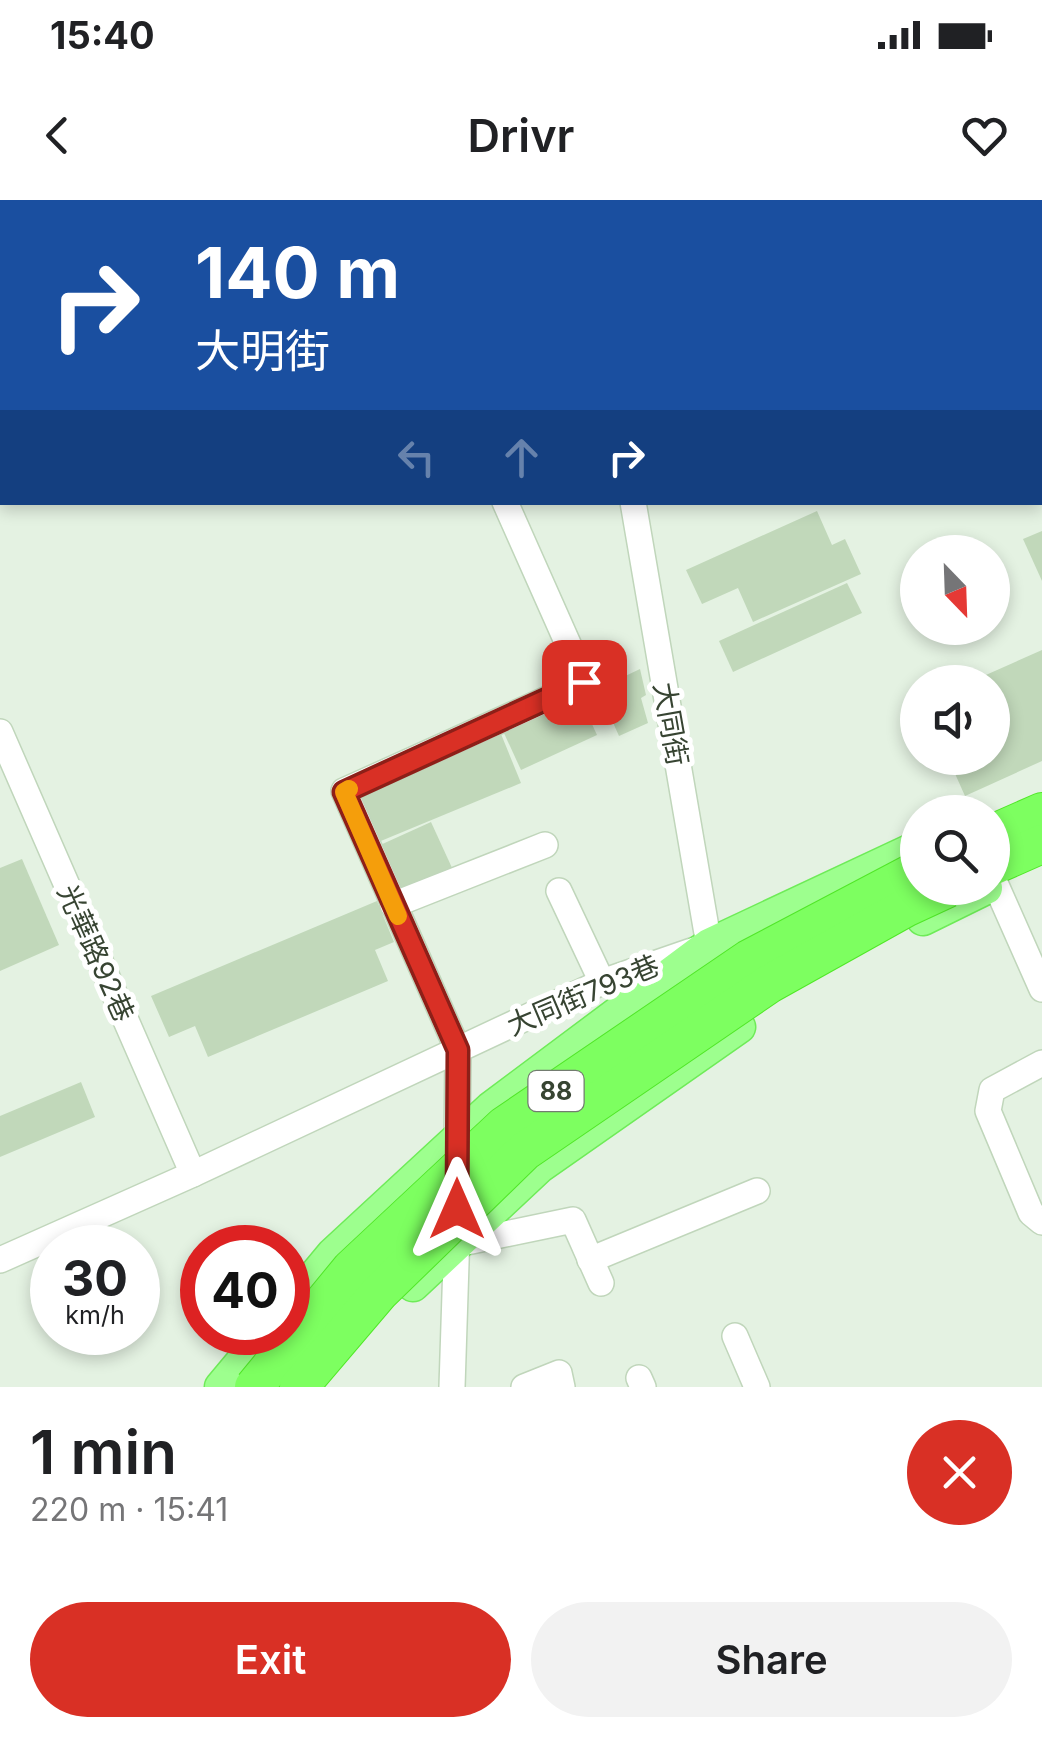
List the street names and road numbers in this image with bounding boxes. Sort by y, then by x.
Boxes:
street label: 大同街 [647,680,695,768]
street label: 光華路92巷 [51,879,141,1027]
street label: 大同街793巷 [502,948,664,1042]
road number: 88 [528,1071,584,1111]

